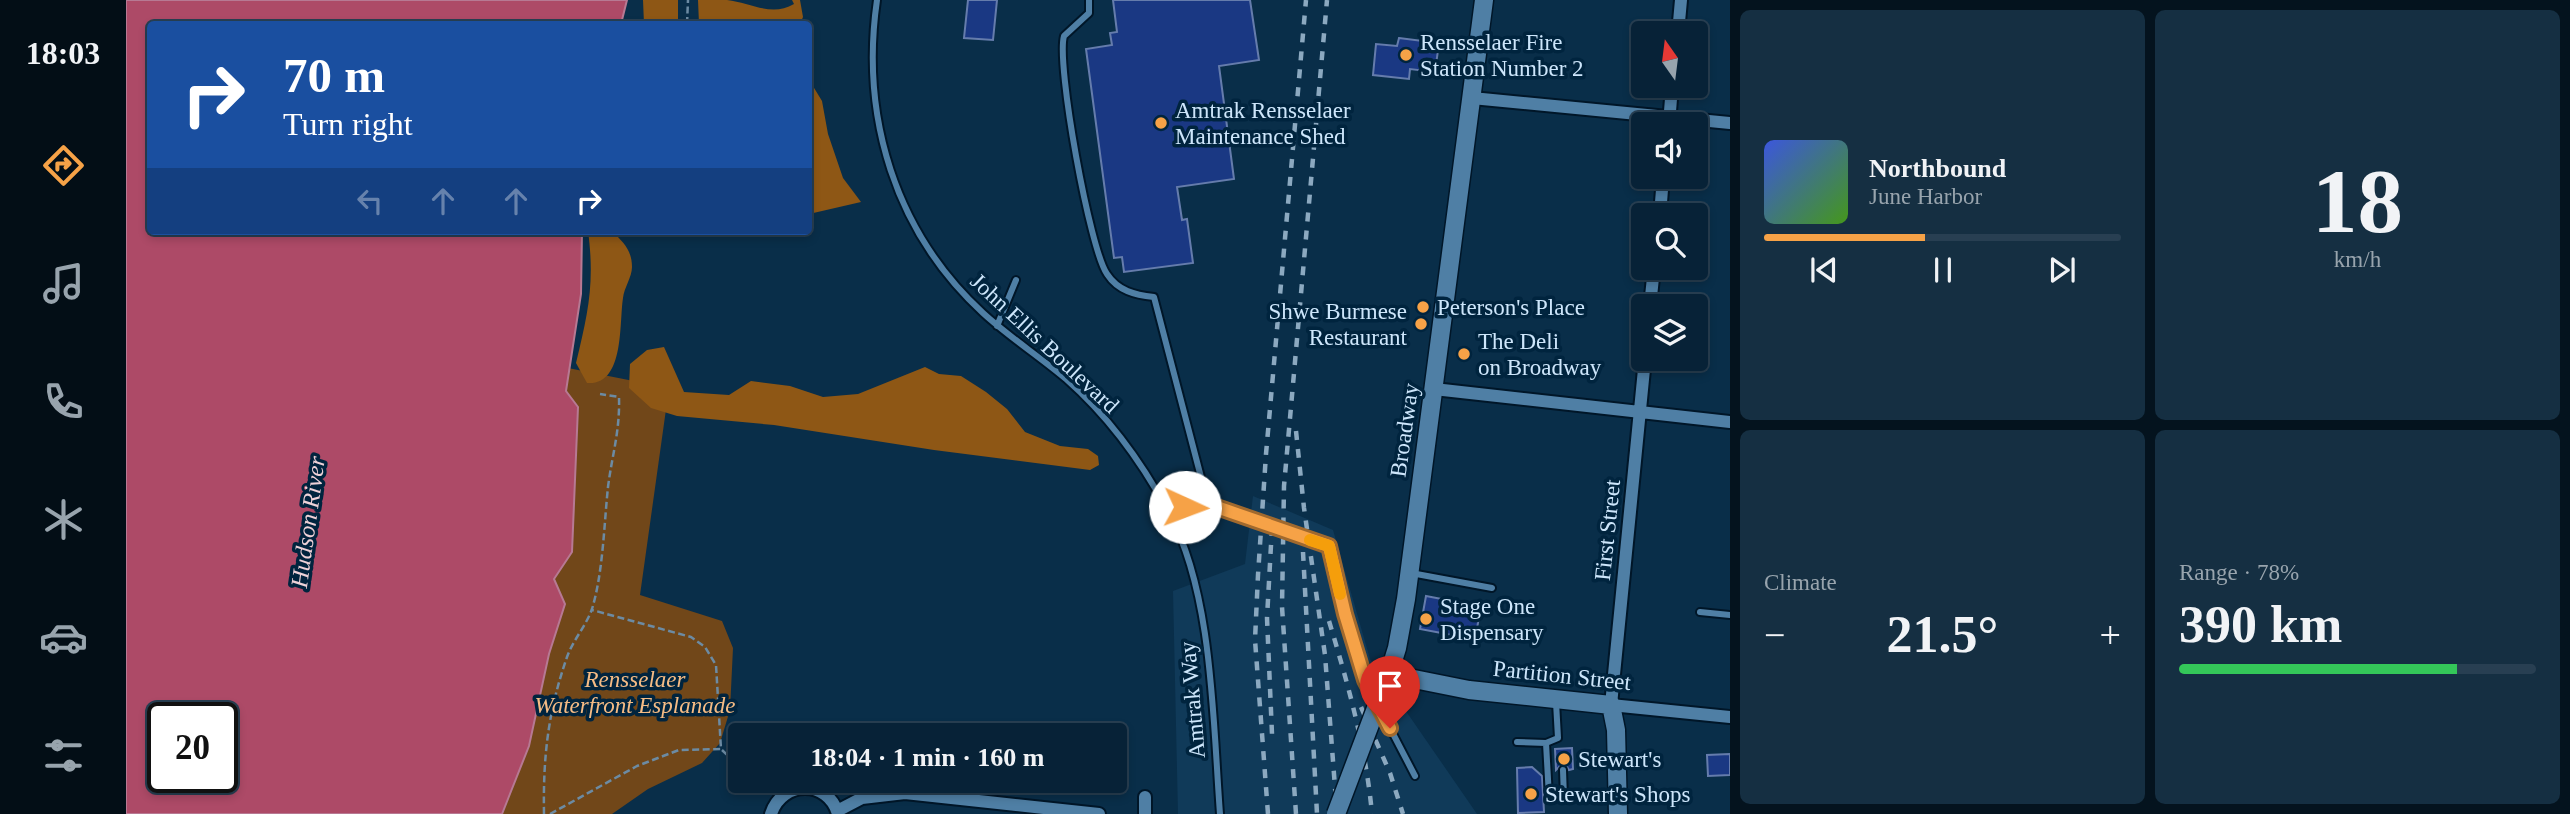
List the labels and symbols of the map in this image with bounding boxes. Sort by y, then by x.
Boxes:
north arrow [1631,21,1708,98]
place label: Rensselaer Fire Station Number 2 [1420,30,1584,81]
marker: Rensselaer Fire Station Number 2 [1398,47,1414,63]
place label: Amtrak Rensselaer Maintenance Shed [1175,98,1351,149]
marker: Amtrak Rensselaer Maintenance Shed [1153,115,1169,131]
street label: John Ellis Boulevard [966,268,1124,419]
place label: Peterson's Place [1437,295,1585,320]
place label: Shwe Burmese Restaurant [1268,299,1408,350]
marker: Peterson's Place [1415,299,1431,315]
marker: Shwe Burmese Restaurant [1413,316,1429,332]
place label: The Deli on Broadway [1478,329,1602,380]
marker: The Deli on Broadway [1456,346,1472,362]
street label: Broadway [1386,381,1424,479]
water label: Hudson River [286,454,330,590]
position arrow [1148,470,1222,544]
street label: First Street [1590,478,1625,582]
place label: Stage One Dispensary [1440,594,1544,645]
marker: Stage One Dispensary [1418,611,1434,627]
street label: Amtrak Way [1175,640,1210,759]
pin [1360,656,1420,728]
street label: Partition Street [1492,656,1633,695]
park label: Rensselaer Waterfront Esplanade [535,667,735,718]
speed limit sign: 20 [147,702,238,793]
place label: Stewart's [1578,747,1661,772]
marker: Stewart's [1556,751,1572,767]
place label: Stewart's Shops [1545,782,1690,807]
marker: Stewart's Shops [1523,786,1539,802]

